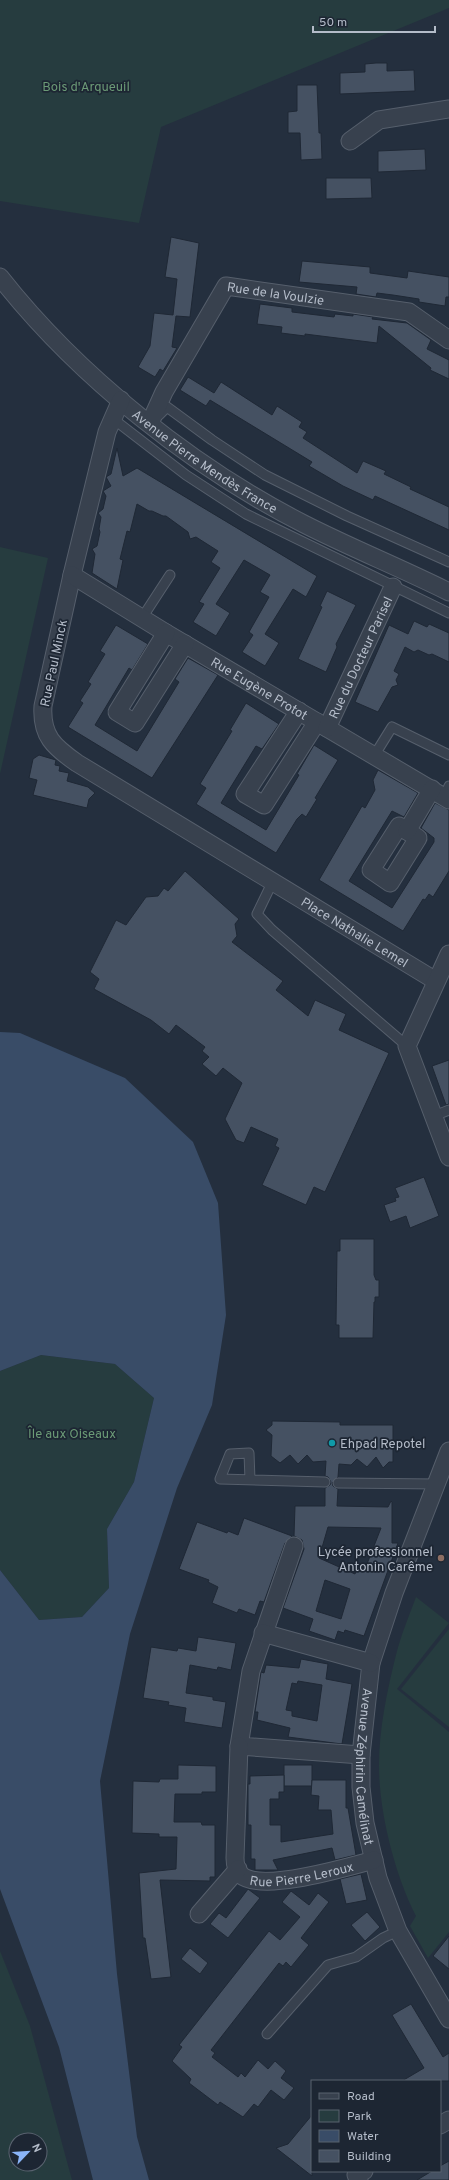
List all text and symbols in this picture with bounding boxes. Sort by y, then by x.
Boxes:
scale bar [313,8,435,34]
text: 50 m [319,15,347,31]
park label: Bois d'Arqueuil [42,80,130,96]
street label: Rue de la Voulzie [226,280,325,310]
street label: Avenue Pierre Mendès France [128,407,280,518]
street label: Rue du Docteur Parisel [326,595,397,722]
street label: Rue Paul Minck [38,618,72,709]
street label: Rue Eugène Protot [207,655,310,725]
street label: Place Nathalie Lemel [297,895,410,972]
park label: Île aux Oiseaux [27,1425,116,1443]
place label: Ehpad Repotel [340,1437,426,1453]
marker: Ehpad Repotel [327,1438,337,1448]
place label: Lycée professionnel Antonin Carême [318,1545,433,1576]
marker: Lycée professionnel Antonin Carême [436,1553,446,1563]
street label: Avenue Zéphirin Camélinat [351,1687,376,1847]
street label: Rue Pierre Leroux [248,1860,356,1891]
legend [311,2080,441,2172]
text: Road [347,2089,375,2105]
text: Park [347,2109,372,2125]
text: Water [347,2129,379,2145]
north arrow [8,2132,48,2172]
text: N [28,2142,44,2155]
text: Building [347,2149,391,2165]

